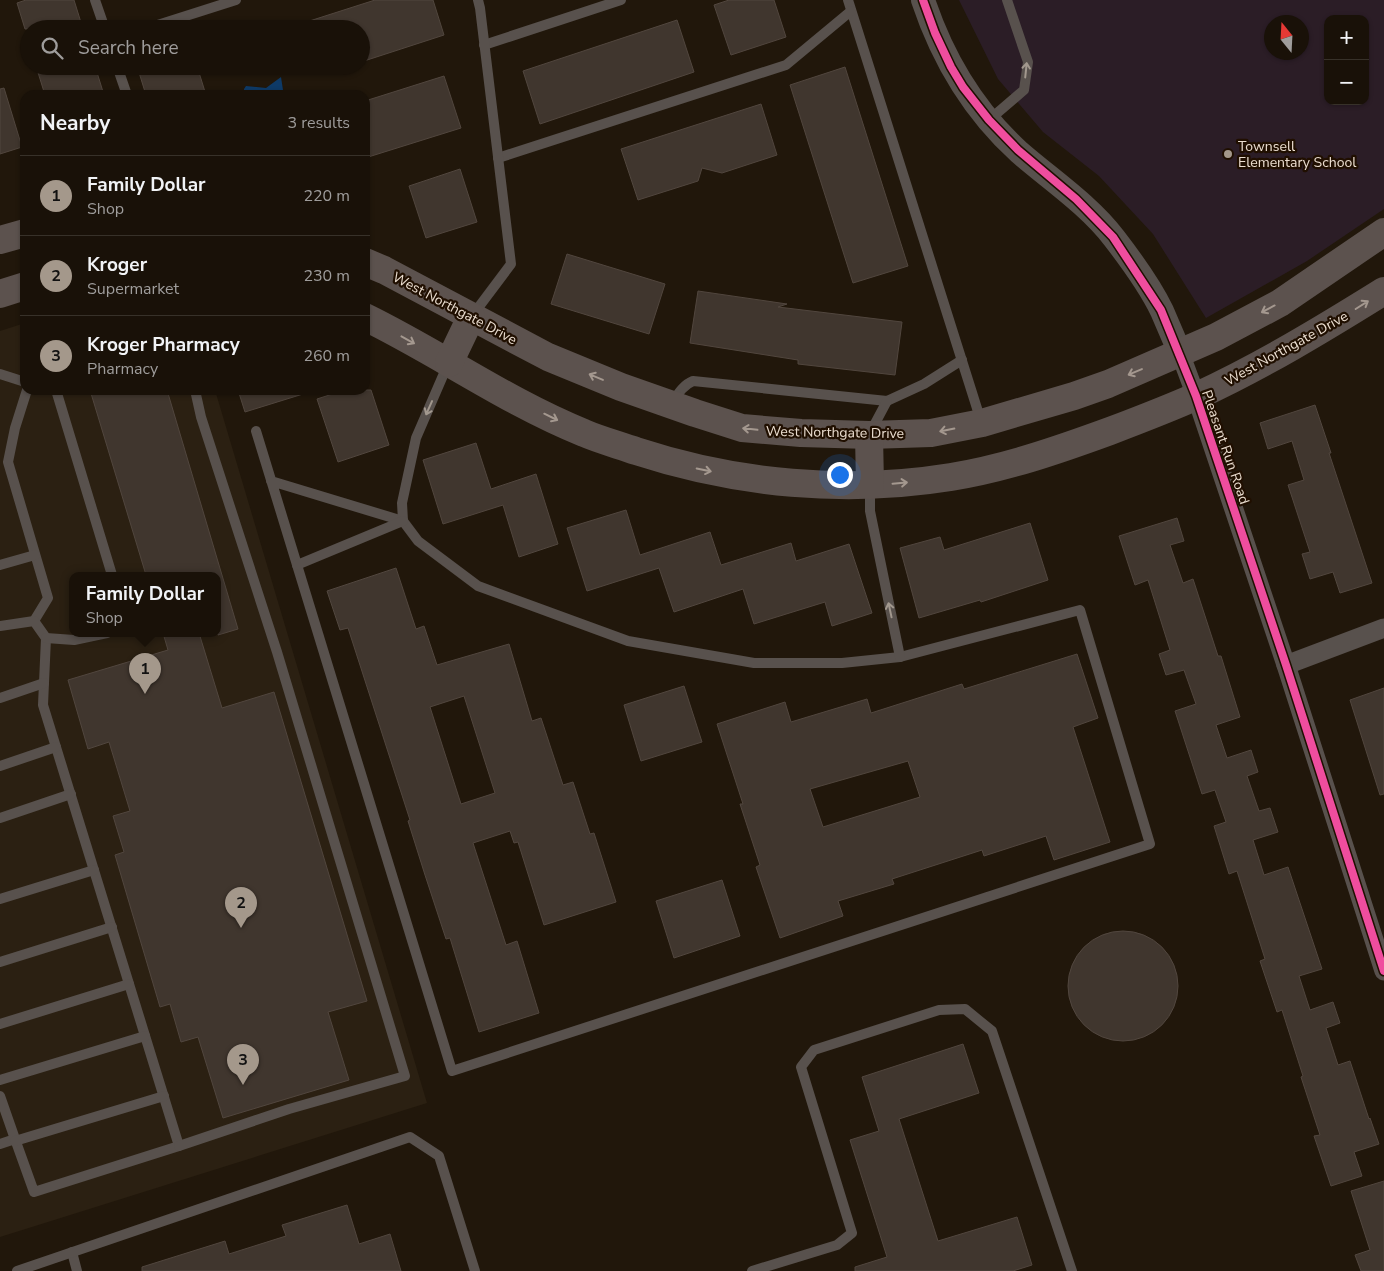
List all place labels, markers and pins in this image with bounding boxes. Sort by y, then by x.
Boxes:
place label: Townsell Elementary School [1238,137,1357,172]
marker: Townsell Elementary School [1222,148,1234,160]
pin: 1 [129,653,161,694]
pin: 2 [225,887,257,928]
pin: 3 [227,1044,259,1085]

